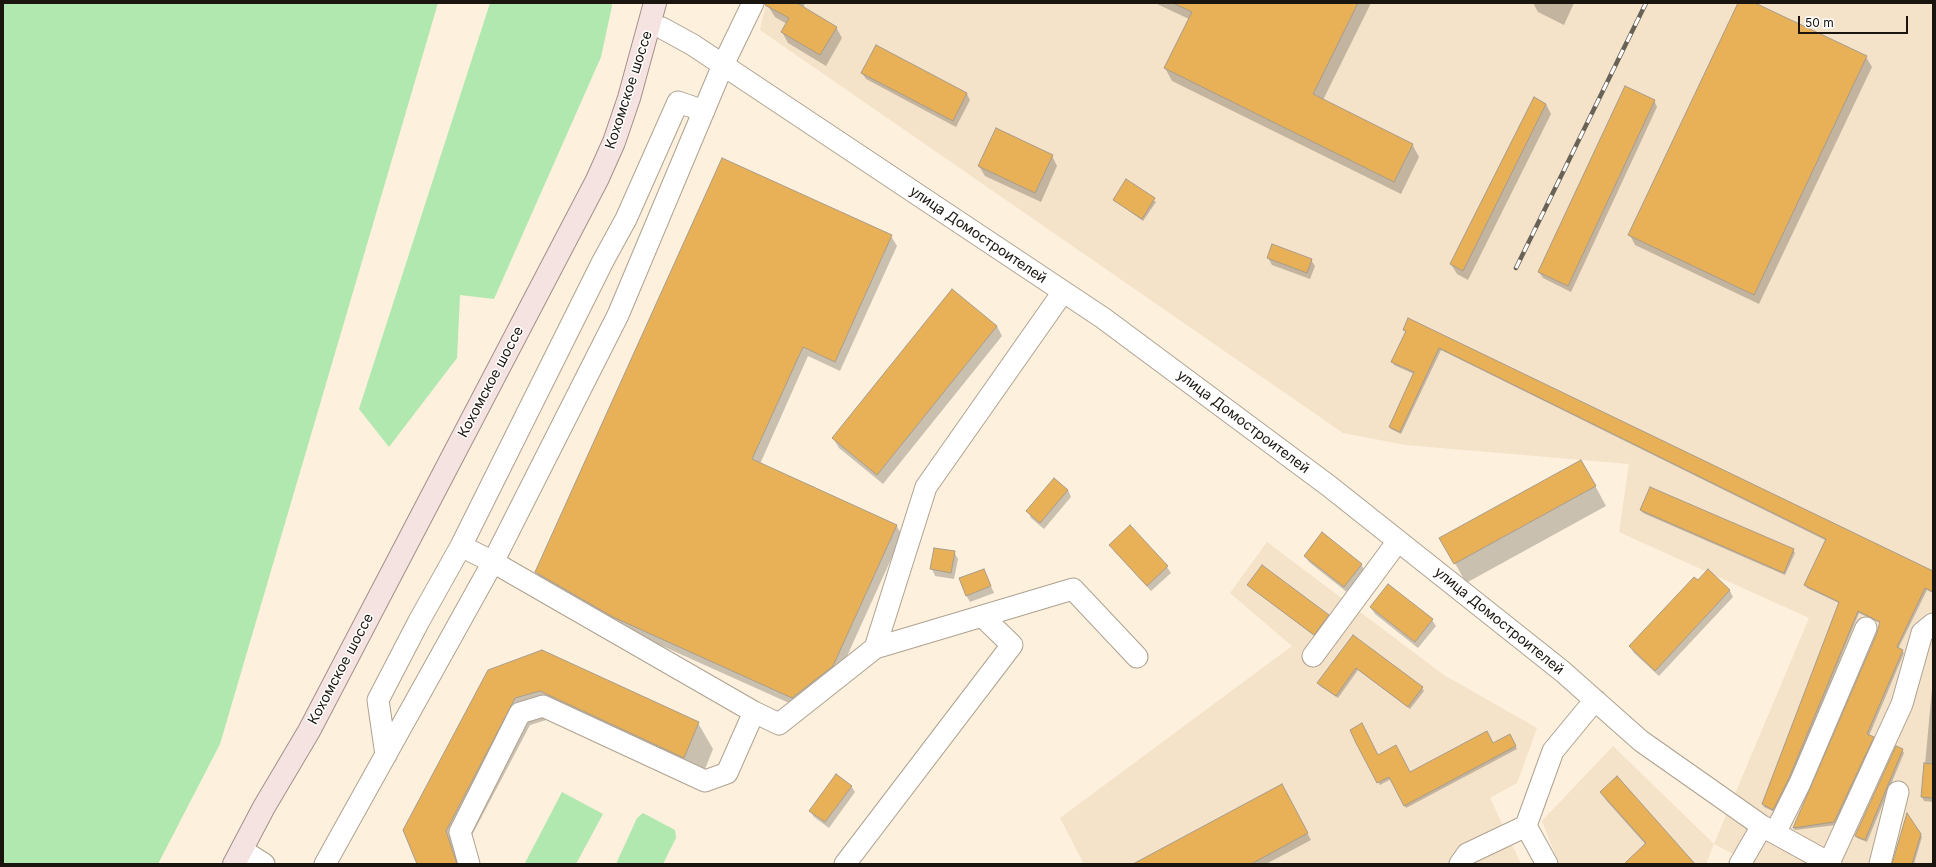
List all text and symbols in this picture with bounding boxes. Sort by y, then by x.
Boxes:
scale bar [1800,8,1910,34]
text: 50 m [1805,15,1834,30]
street label: Кохомское шоссе [602,29,656,151]
street label: улица Домостроителей [906,183,1050,287]
street label: Кохомское шоссе [455,324,527,440]
street label: улица Домостроителей [1173,367,1313,477]
street label: улица Домостроителей [1431,564,1567,678]
street label: Кохомское шоссе [305,611,377,727]

